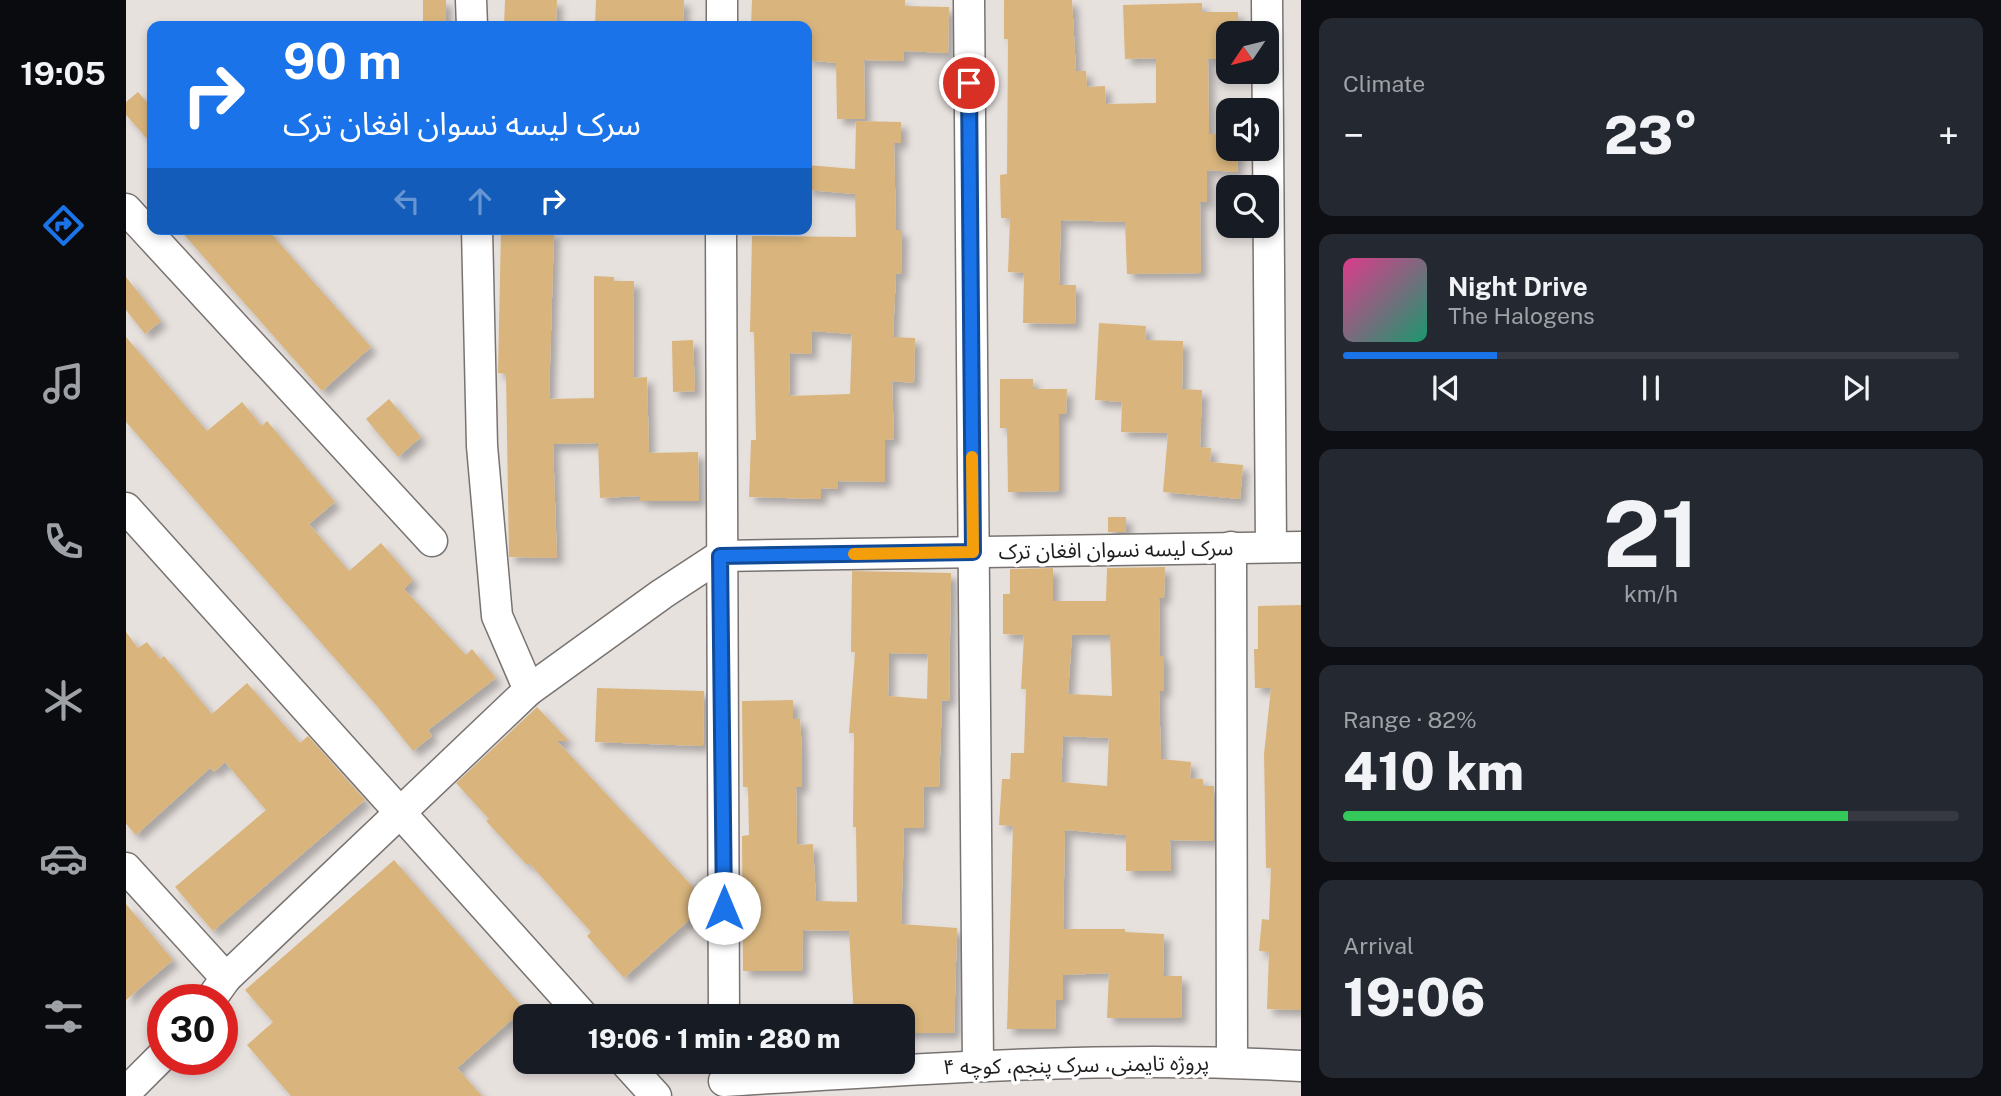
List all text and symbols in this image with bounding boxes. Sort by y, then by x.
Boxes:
north arrow [1216,21,1279,84]
map controls [1216,21,1279,238]
text: 90 m [283,32,402,90]
icon: right [168,49,259,140]
pin [939,53,999,113]
text: 19:05 [20,55,106,92]
icon: arrive [950,64,988,102]
text: Climate [1343,70,1425,97]
button: sound [1216,98,1279,161]
text: سرک لیسه نسوان افغان‌ ترک [283,105,641,142]
text: 23° [1604,105,1698,166]
text: − [1343,113,1364,158]
text: + [1938,113,1959,158]
button: search [1216,175,1279,238]
icon: left [388,182,426,220]
icon: ahead [461,182,499,220]
icon: right [534,182,572,220]
icon: directions [39,201,88,250]
text: Night Drive [1448,271,1588,302]
text: The Halogens [1448,302,1595,329]
icon: music [39,359,88,408]
icon: previous [1427,369,1465,407]
icon: pause [1632,369,1670,407]
icon: next [1837,369,1875,407]
text: 21 [1603,481,1699,587]
icon: phone [39,517,88,566]
street label: سرک لیسه نسوان افغان‌ ترک [998,535,1234,564]
text: km/h [1624,580,1678,607]
icon: climate [39,676,88,725]
text: Range · 82% [1343,706,1477,733]
text: 410 km [1343,741,1524,802]
icon: car [39,834,88,883]
position arrow [687,871,761,945]
text: Arrival [1343,932,1414,959]
text: 19:06 [1343,967,1485,1028]
speed limit sign: 30 [147,984,238,1075]
icon: filters [39,992,88,1041]
text: 19:06 · 1 min · 280 m [588,1023,840,1054]
street label: پروژه تایمنی، سرک پنجم، کوچه ۴ [943,1050,1209,1082]

